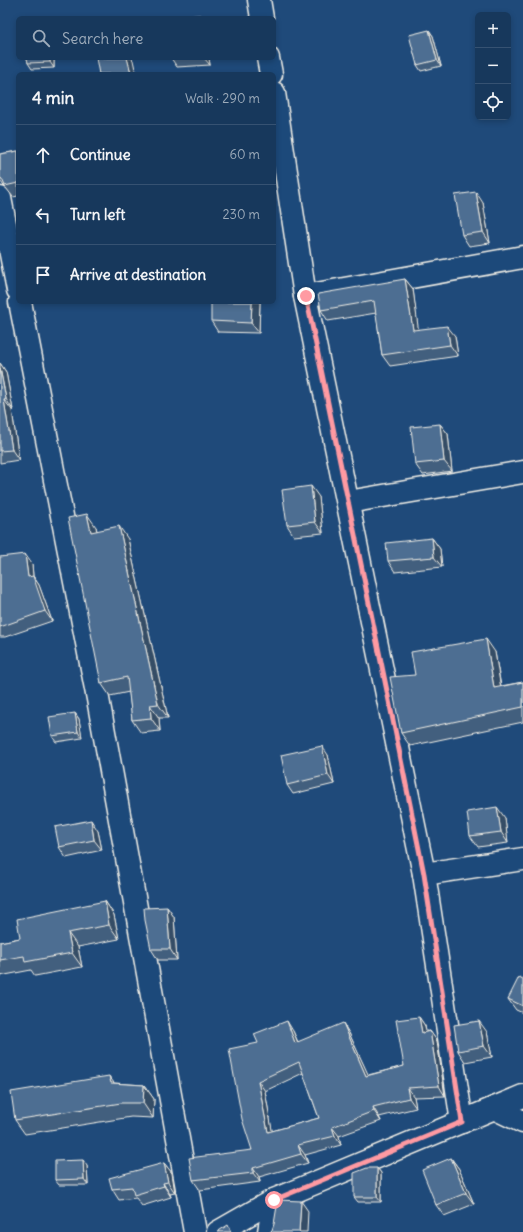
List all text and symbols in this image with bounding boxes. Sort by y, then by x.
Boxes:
map controls [475,12,511,120]
button: + [475,12,511,48]
search box [16,16,276,60]
icon: search [30,27,52,49]
text: Search here [62,29,143,48]
button: − [475,48,511,84]
button: locate [475,84,511,120]
text: 4 min [32,87,74,109]
text: Walk · 290 m [185,90,260,107]
icon: ahead [32,144,54,166]
text: Continue [70,145,131,164]
text: 60 m [229,146,260,163]
icon: left [32,204,54,226]
text: Turn left [70,205,125,224]
text: 230 m [222,206,260,223]
icon: arrive [32,264,54,286]
text: Arrive at destination [70,265,206,284]
route end [297,287,315,305]
route start [265,1191,283,1209]

